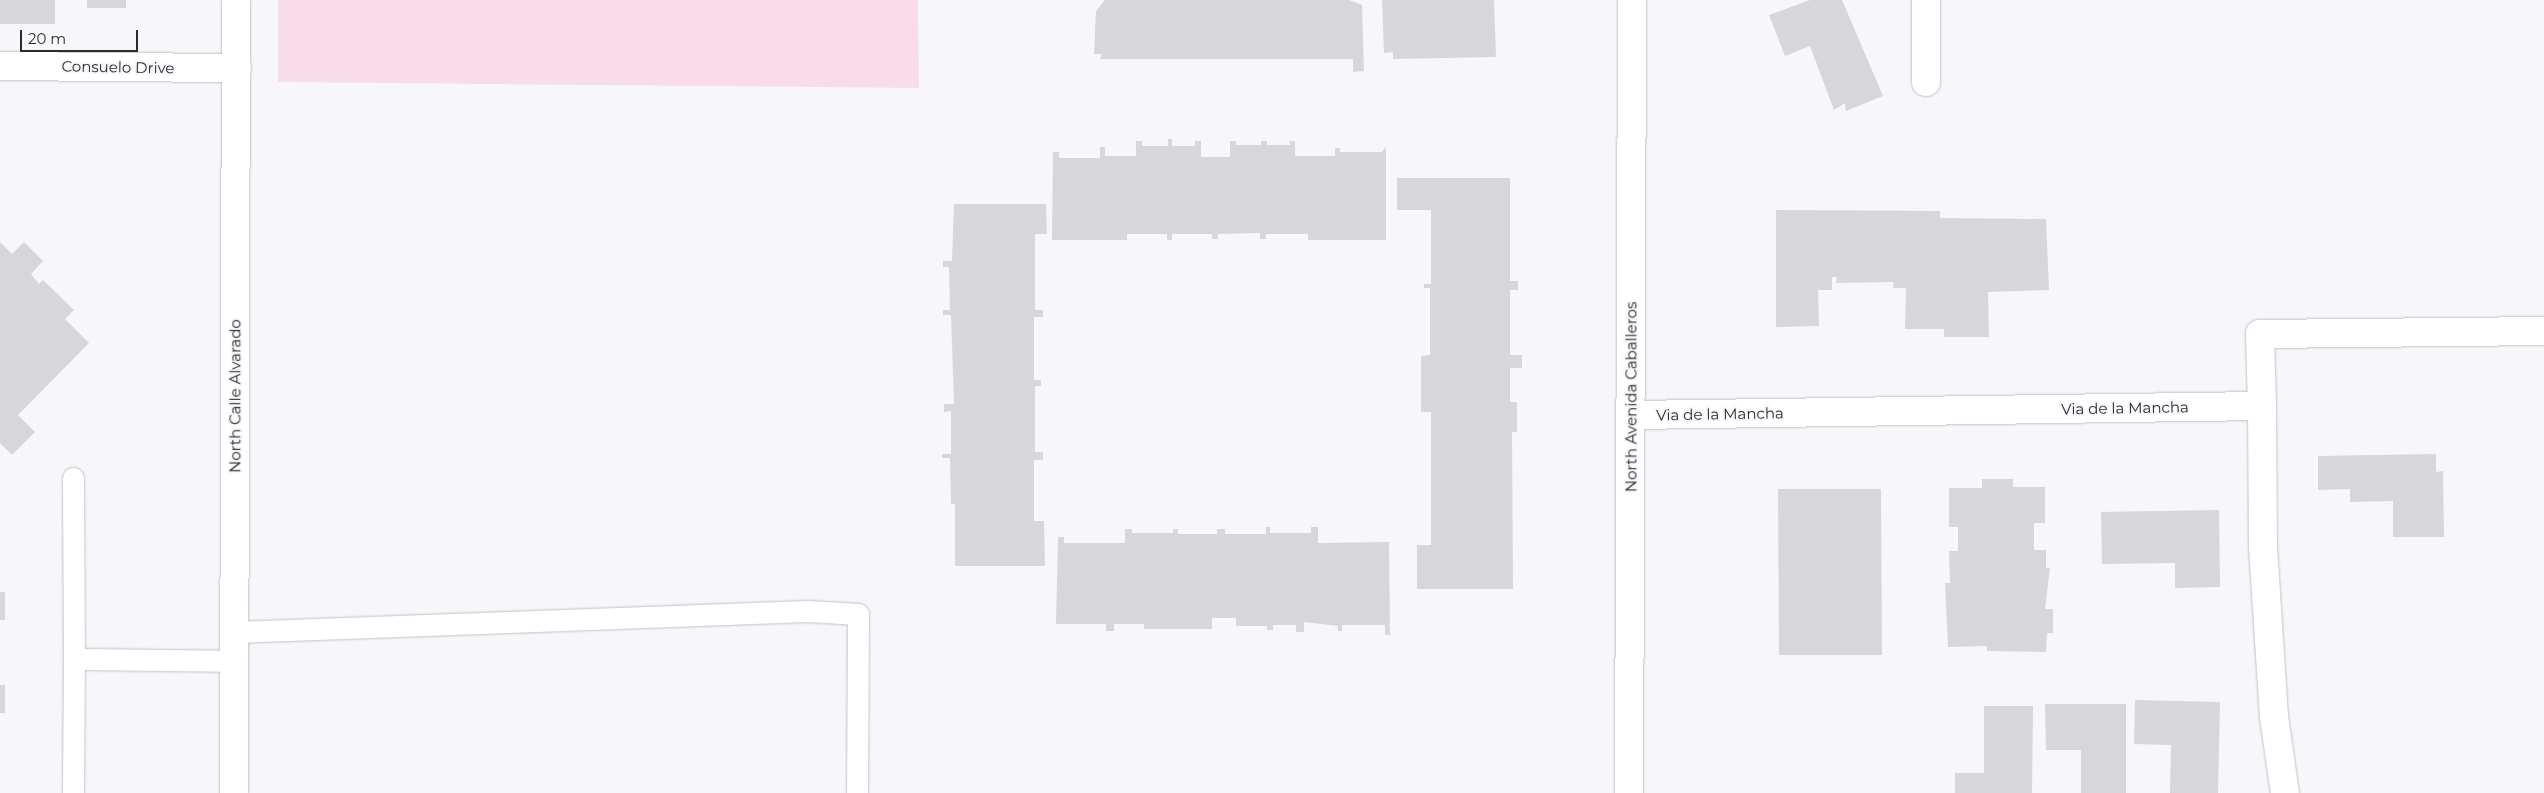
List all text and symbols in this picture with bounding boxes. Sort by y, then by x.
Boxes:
scale bar [22,20,140,52]
text: 20 m [28,29,66,48]
street label: Consuelo Drive [61,57,175,77]
street label: North Avenida Caballeros [1622,302,1640,492]
street label: North Calle Alvarado [226,319,244,473]
street label: Via de la Mancha [2061,398,2189,418]
street label: Via de la Mancha [1656,404,1784,424]

